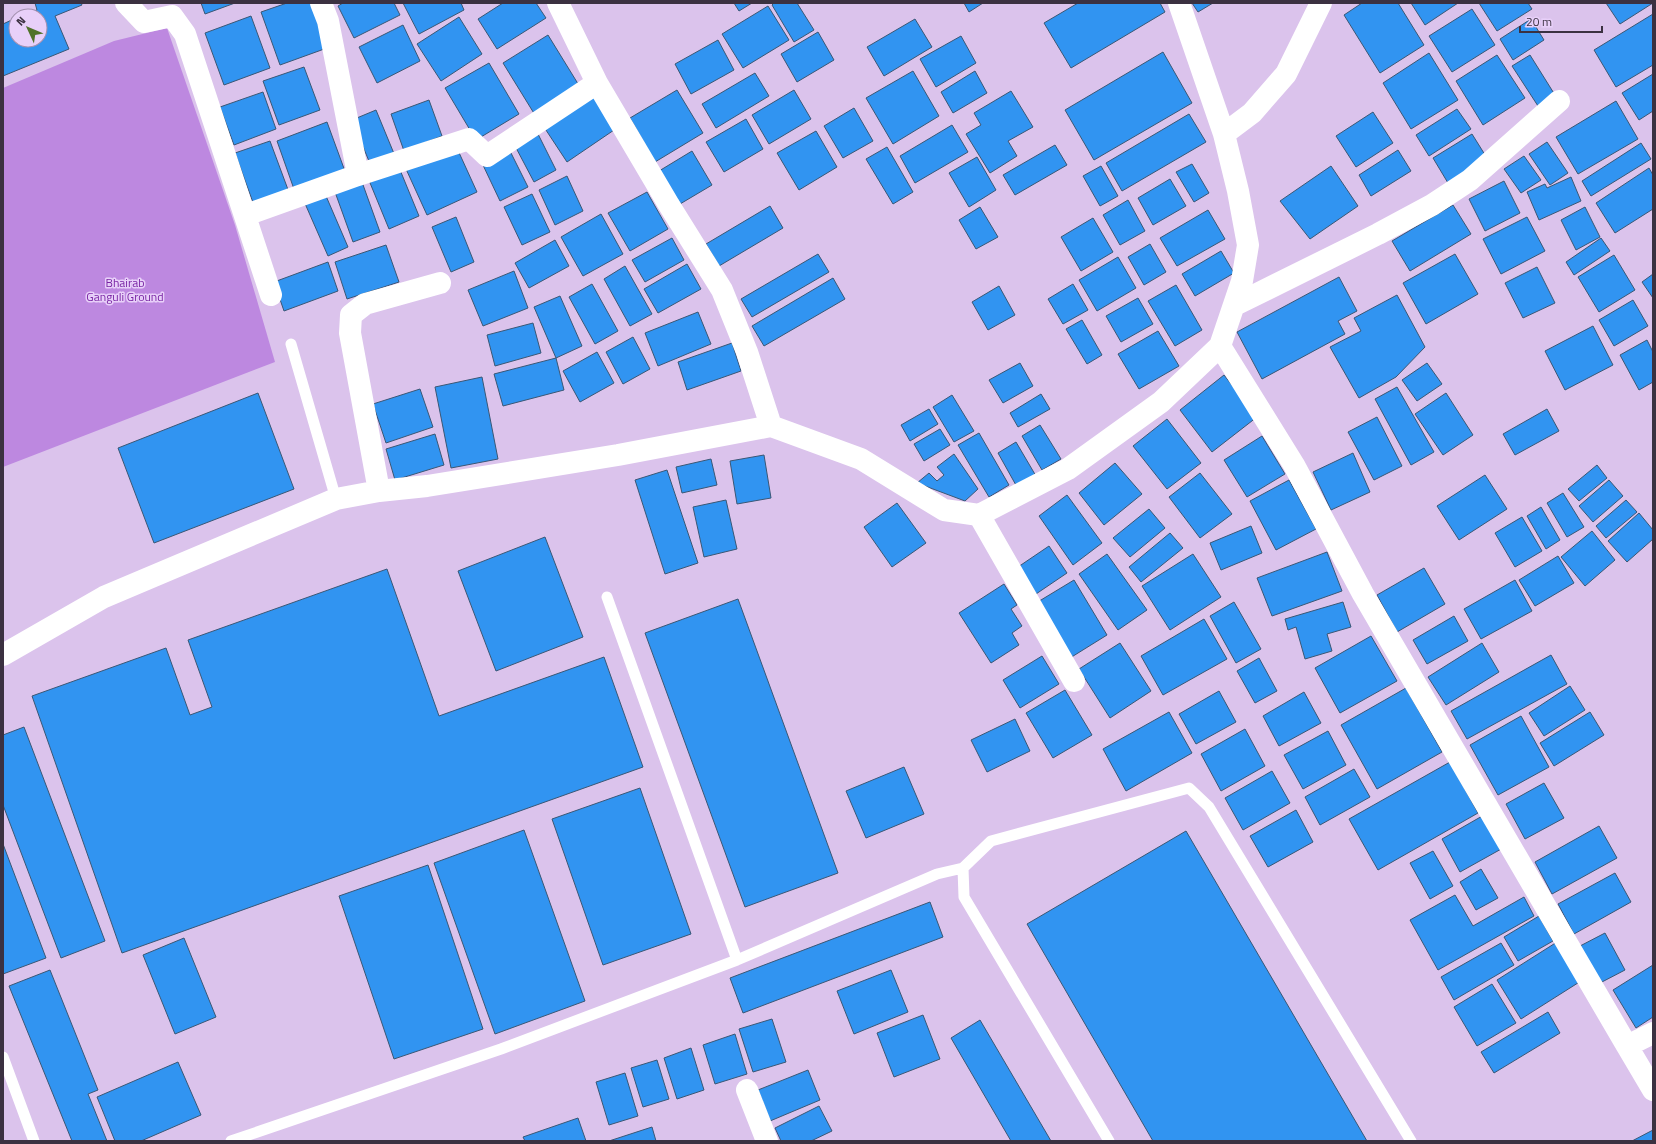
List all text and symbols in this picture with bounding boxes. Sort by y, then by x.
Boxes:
north arrow [8,8,48,48]
scale bar [1520,8,1602,34]
text: 20 m [1526,12,1552,31]
text: N [12,13,29,29]
park label: Bhairab Ganguli Ground [86,273,164,306]

